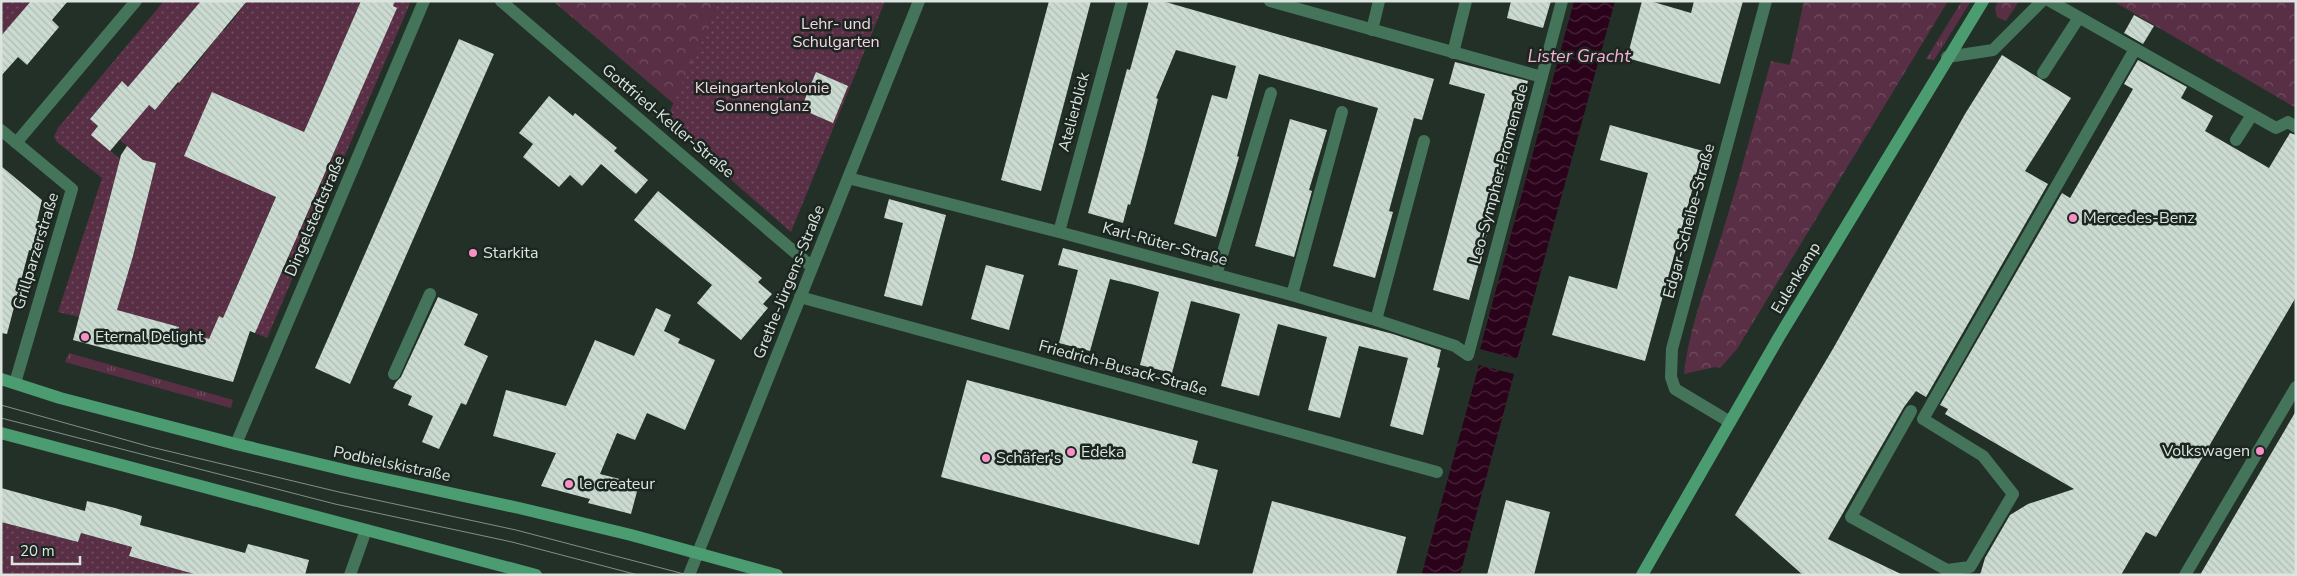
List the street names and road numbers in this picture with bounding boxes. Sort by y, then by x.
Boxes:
street label: Gottfried-Keller-Straße [597,59,739,183]
street label: Atelierblick [1053,69,1095,154]
street label: Leo-Sympher-Promenade [1464,82,1534,266]
street label: Edgar-Scheibe-Straße [1658,141,1720,301]
street label: Dingelstedtstraße [280,152,350,280]
street label: Grillparzerstraße [8,190,64,312]
street label: Grethe-Jürgens-Straße [748,202,830,362]
street label: Karl-Rüter-Straße [1100,217,1230,271]
street label: Eulenkamp [1766,238,1826,318]
street label: Friedrich-Busack-Straße [1036,335,1210,401]
street label: Podbielskistraße [331,441,453,487]

